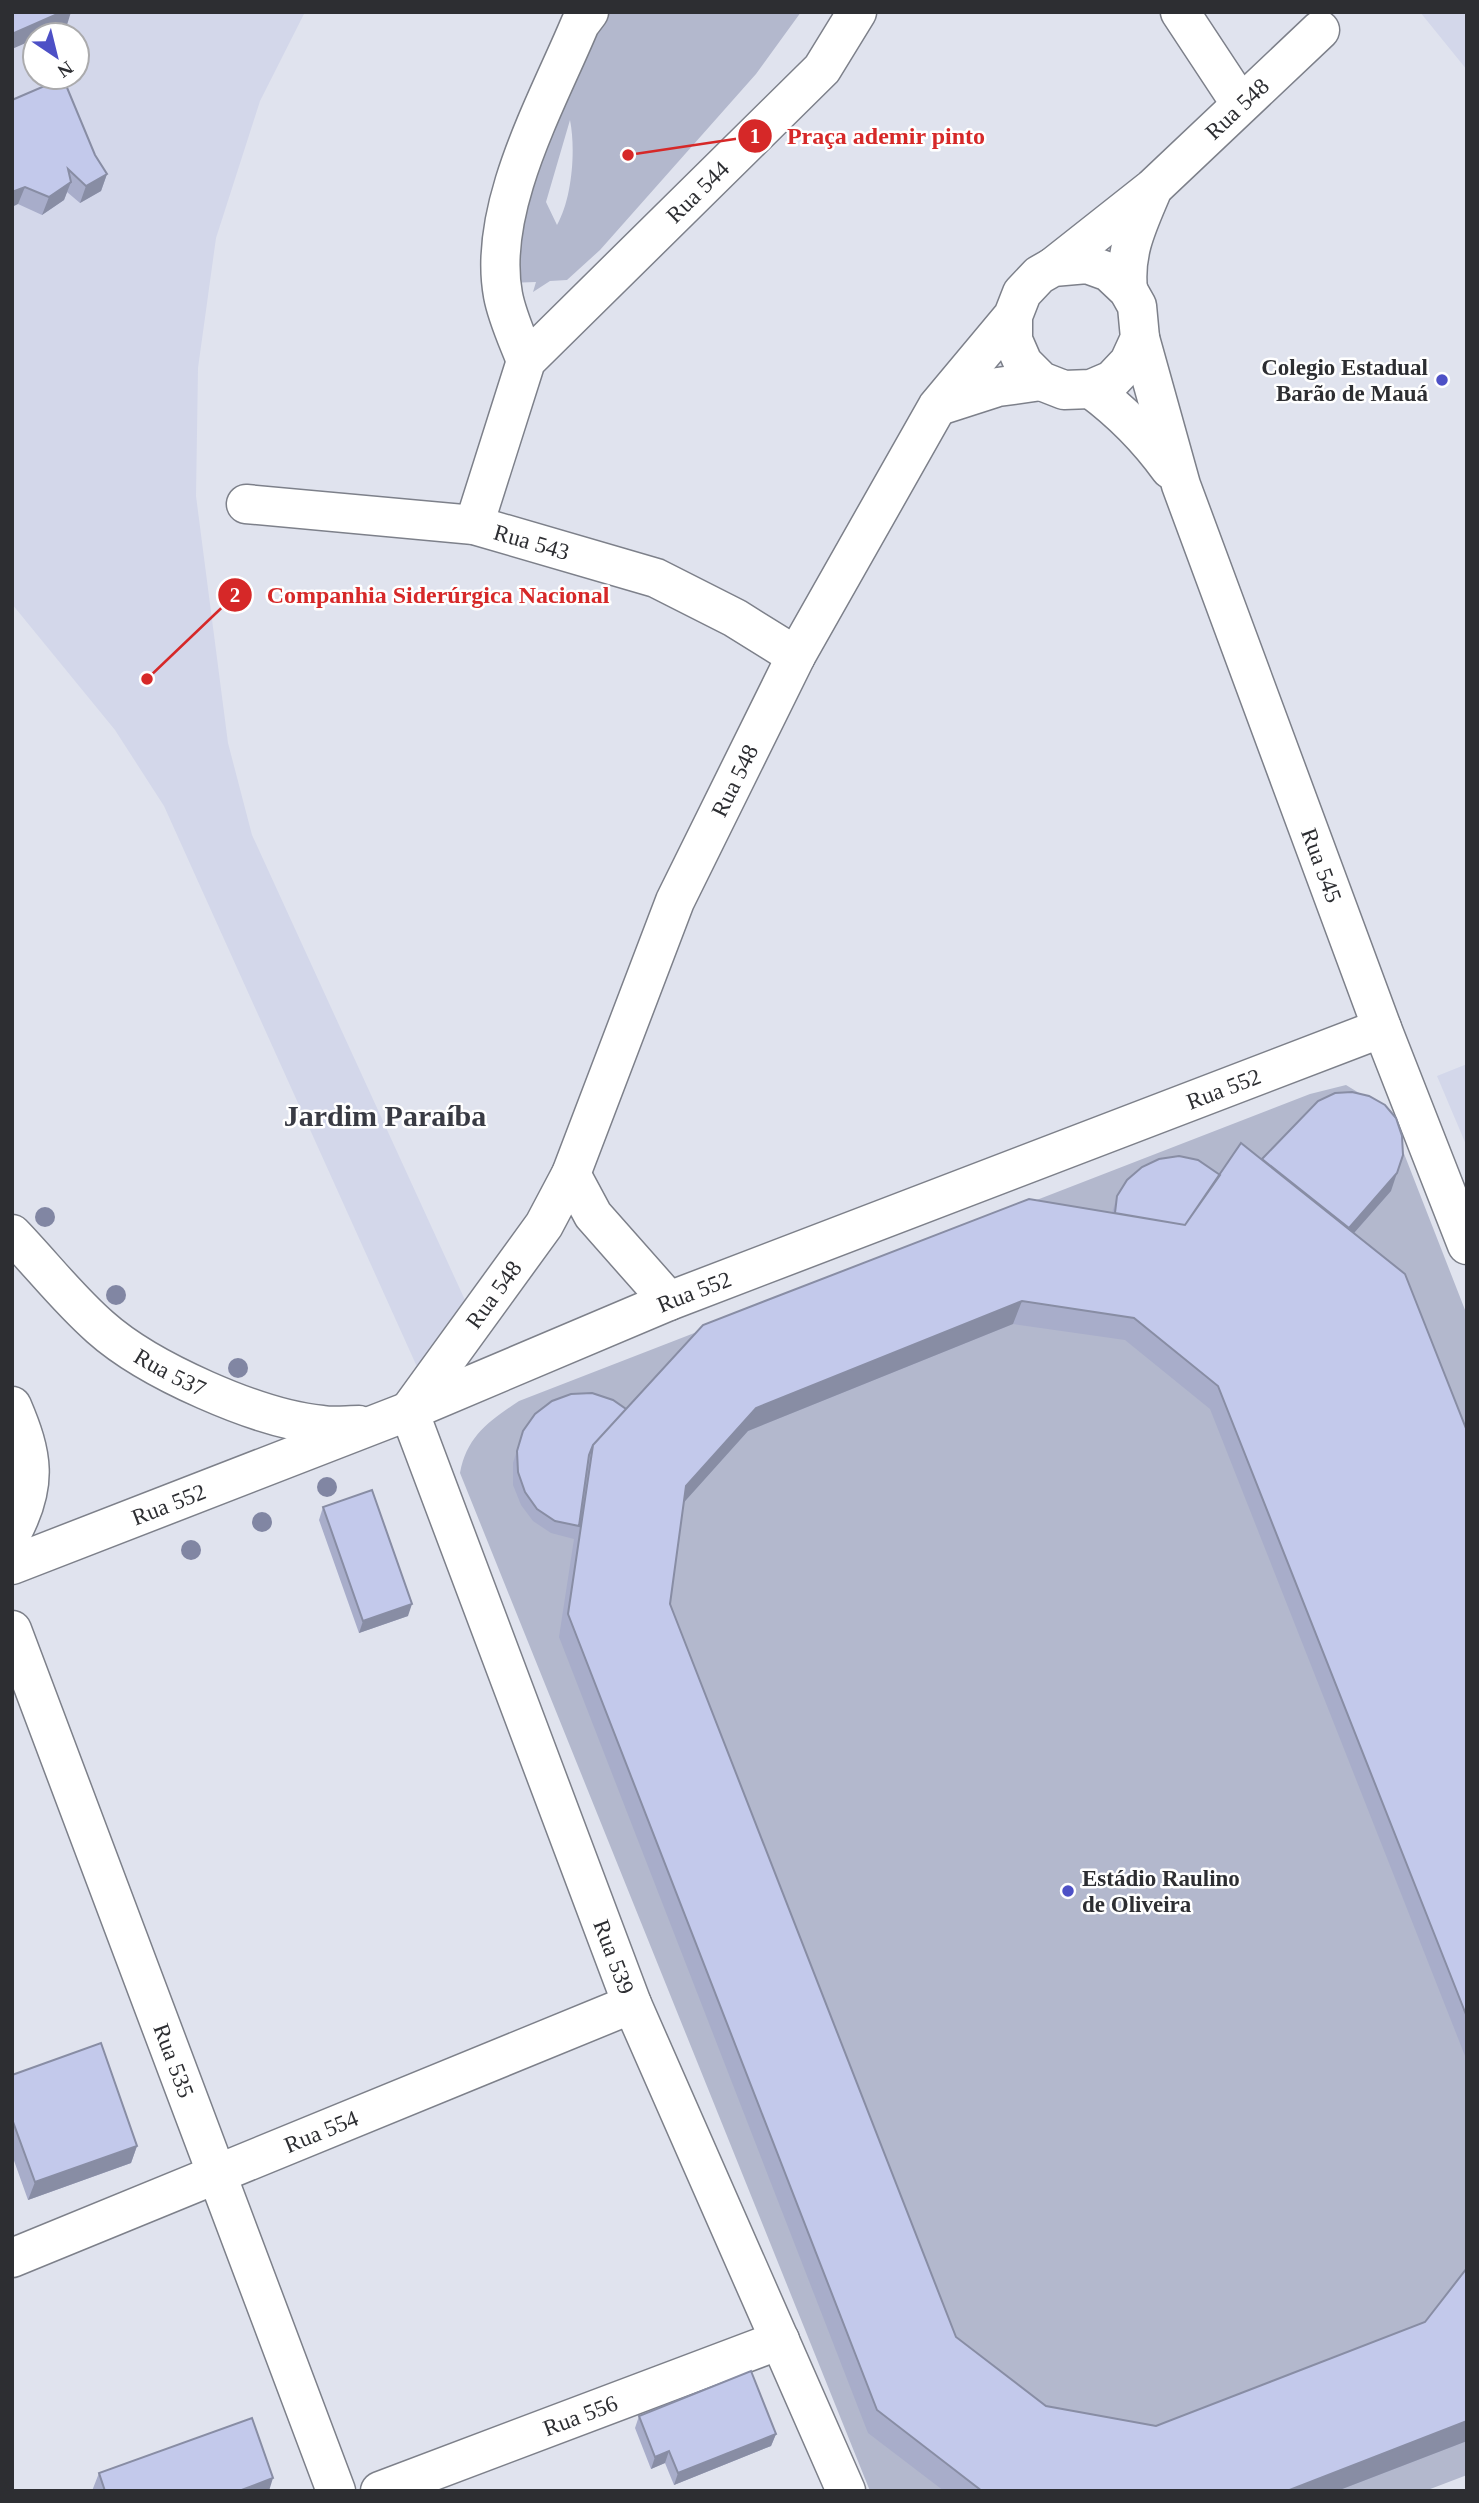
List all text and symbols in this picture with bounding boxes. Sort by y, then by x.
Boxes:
north arrow [21,21,91,91]
text: N [54,57,77,82]
street label: Rua 548 [1200,73,1274,144]
callout: Praça ademir pinto [738,113,999,158]
text: Praça ademir pinto [787,123,985,149]
text: 1 [750,124,760,148]
street label: Rua 544 [661,155,734,228]
place label: Colegio Estadual Barão de Mauá [1261,355,1428,406]
marker: Colegio Estadual Barão de Mauá [1434,372,1450,388]
street label: Rua 543 [491,519,572,565]
callout: Companhia Siderúrgica Nacional [218,572,623,617]
text: Companhia Siderúrgica Nacional [267,582,610,608]
text: 2 [230,583,240,607]
street label: Rua 548 [706,740,763,821]
street label: Rua 545 [1297,825,1347,906]
street label: Rua 552 [1183,1063,1264,1114]
district label: Jardim Paraíba [284,1099,486,1132]
street label: Rua 548 [461,1256,526,1333]
street label: Rua 552 [653,1266,735,1317]
street label: Rua 537 [130,1343,210,1401]
street label: Rua 552 [128,1479,209,1530]
place label: Estádio Raulino de Oliveira [1082,1866,1240,1917]
marker: Estádio Raulino de Oliveira [1060,1883,1076,1899]
street label: Rua 539 [589,1916,640,1997]
street label: Rua 535 [149,2020,199,2101]
street label: Rua 554 [281,2105,362,2158]
street label: Rua 556 [540,2390,621,2441]

